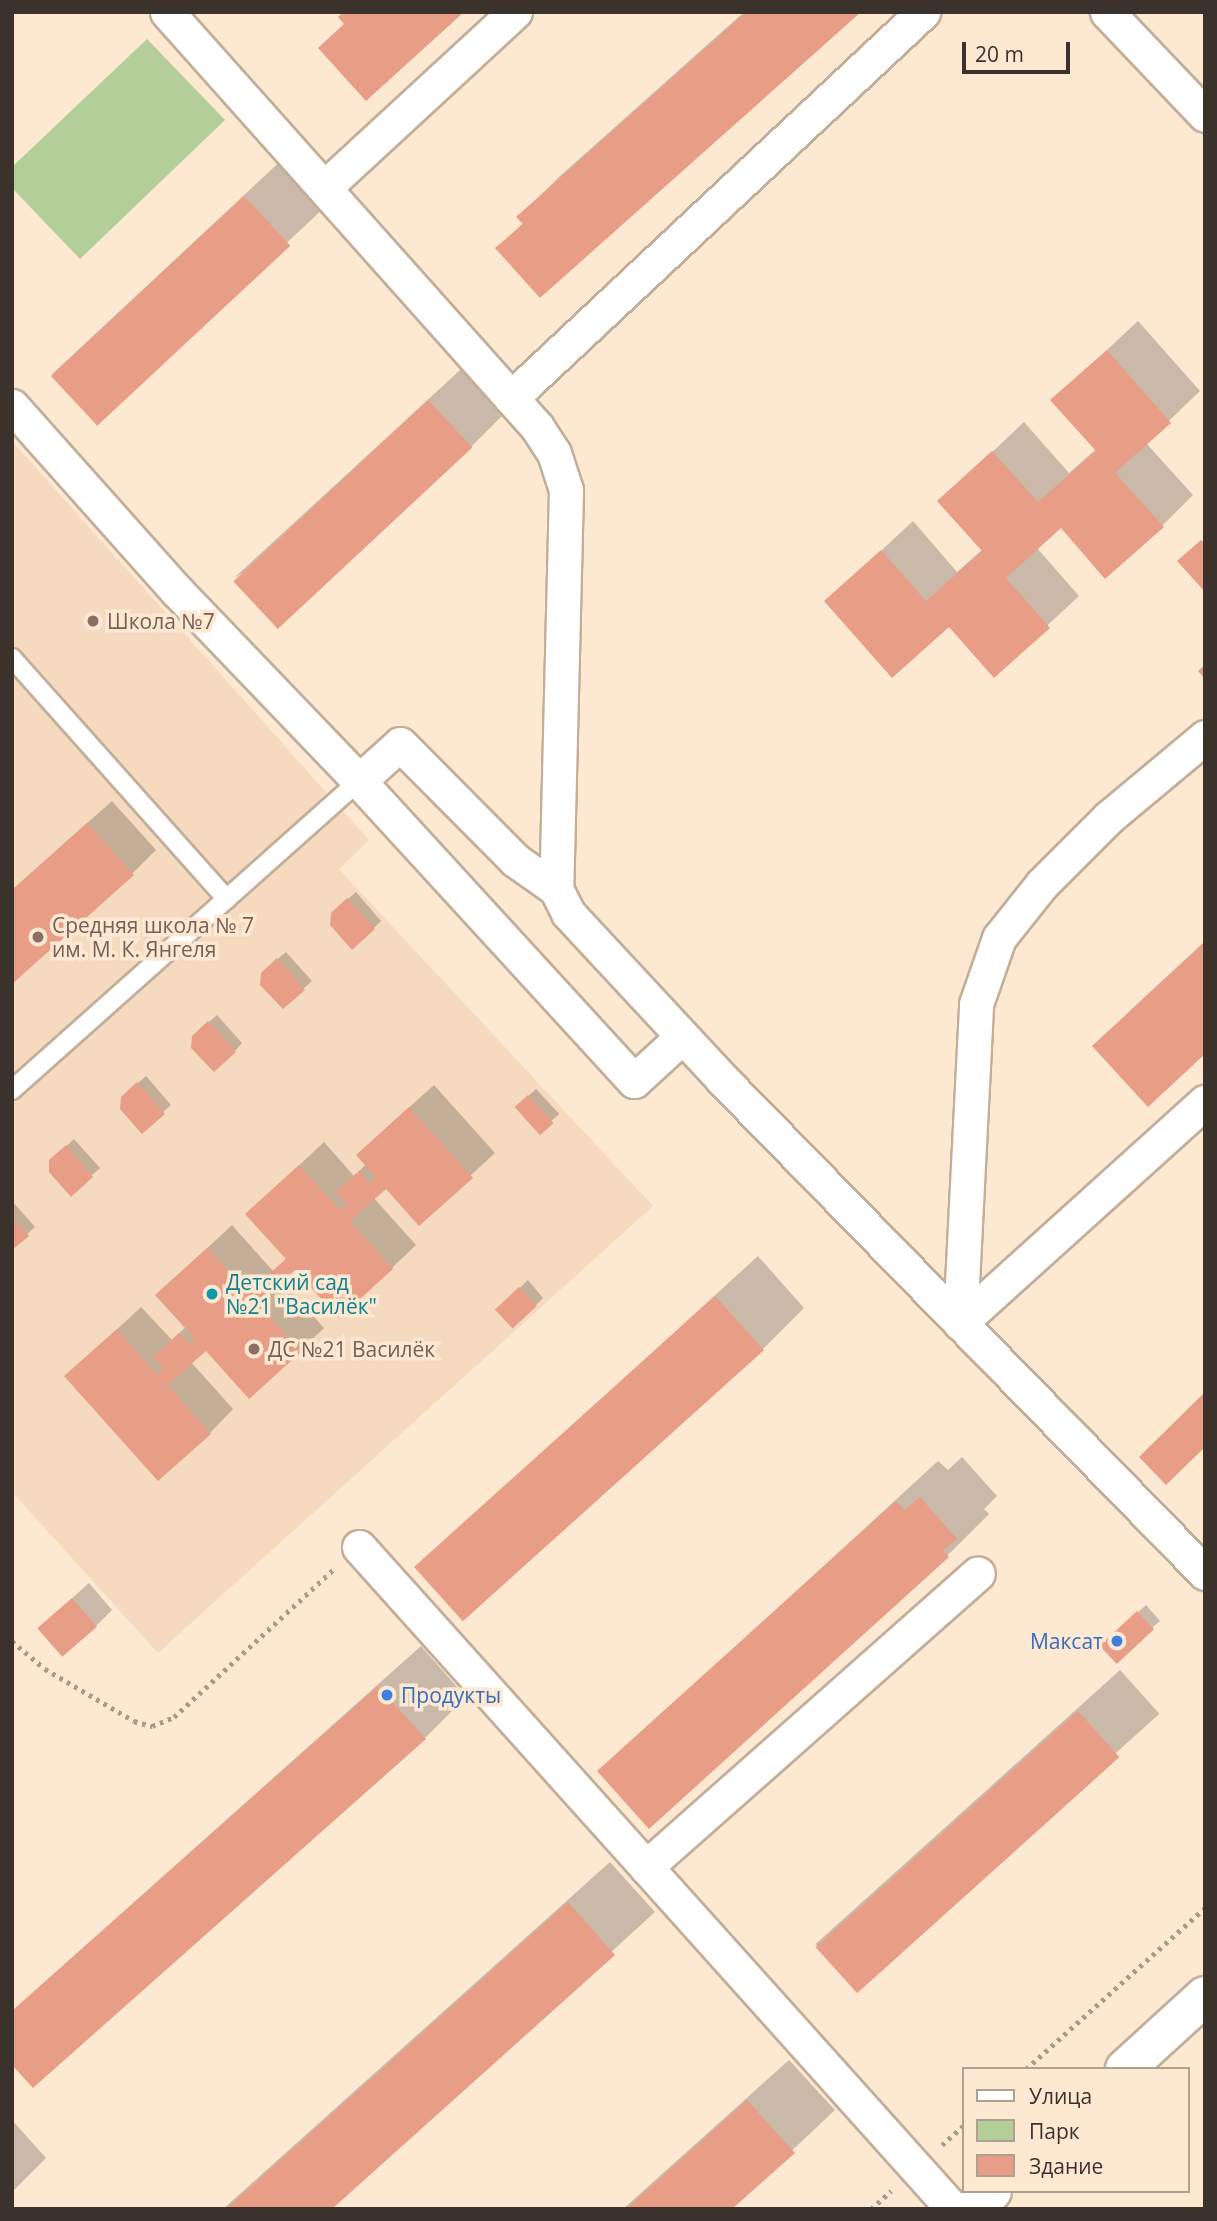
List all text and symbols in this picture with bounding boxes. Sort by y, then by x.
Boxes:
scale bar [965,28,1074,72]
text: 20 m [975,40,1024,68]
place label: Школа №7 [107,608,215,634]
marker: Школа №7 [85,613,101,629]
place label: Средняя школа № 7 им. М. К. Янгеля [52,912,254,962]
marker: Средняя школа № 7 им. М. К. Янгеля [30,929,46,945]
place label: Детский сад №21 "Василёк" [226,1269,377,1319]
marker: Детский сад №21 "Василёк" [204,1286,220,1302]
place label: ДС №21 Василёк [268,1336,435,1362]
marker: ДС №21 Василёк [246,1341,262,1357]
place label: Максат [1030,1628,1103,1654]
marker: Максат [1109,1633,1125,1649]
place label: Продукты [401,1682,501,1708]
marker: Продукты [379,1687,395,1703]
legend [962,2067,1189,2193]
text: Улица [1029,2082,1092,2110]
text: Парк [1029,2117,1080,2145]
text: Здание [1029,2152,1103,2180]

